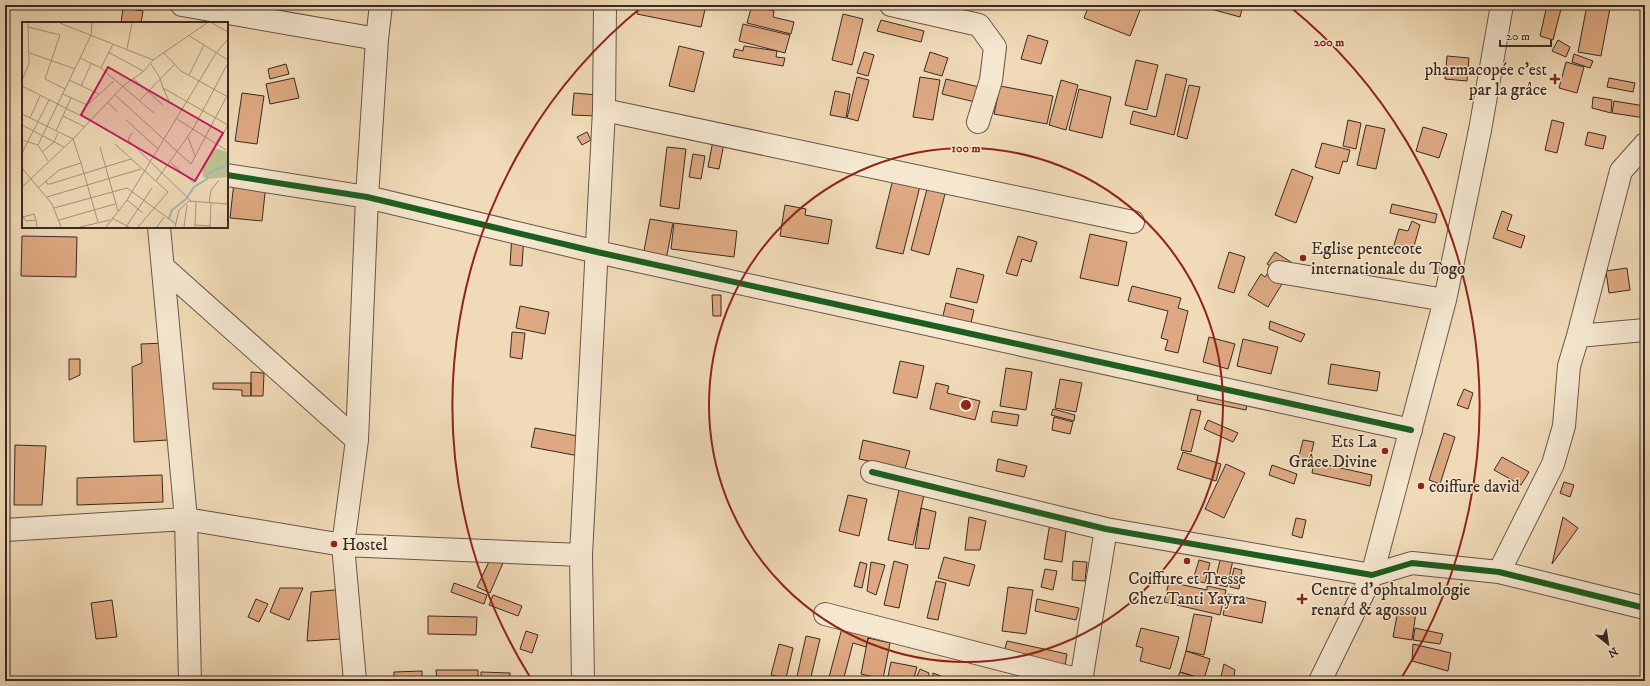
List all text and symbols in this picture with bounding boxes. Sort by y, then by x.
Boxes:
inset map [22,22,228,228]
scale bar [1500,22,1551,48]
text: 20 m [1506,29,1530,44]
text: 200 m [1314,35,1344,50]
place label: pharmacopée c'est par la grâce [1424,59,1548,101]
marker: pharmacopée c'est par la grâce [1550,74,1560,84]
text: 100 m [952,141,980,156]
place label: Eglise pentecote internationale du Togo [1311,238,1465,280]
marker: Eglise pentecote internationale du Togo [1298,253,1308,263]
centre of rings [959,398,973,412]
place label: Ets La Grâce Divine [1289,431,1378,473]
marker: Ets La Grâce Divine [1380,446,1390,456]
place label: coiffure david [1429,476,1520,498]
marker: coiffure david [1416,481,1426,491]
place label: Hostel [342,534,388,556]
marker: Hostel [329,539,339,549]
marker: Coiffure et Tresse Chez Tanti Yayra [1182,556,1192,566]
place label: Coiffure et Tresse Chez Tanti Yayra [1128,568,1247,610]
place label: Centre d'ophtalmologie renard & agossou [1311,579,1470,621]
marker: Centre d'ophtalmologie renard & agossou [1296,593,1308,605]
north arrow [1588,624,1628,664]
text: N [1605,643,1620,660]

